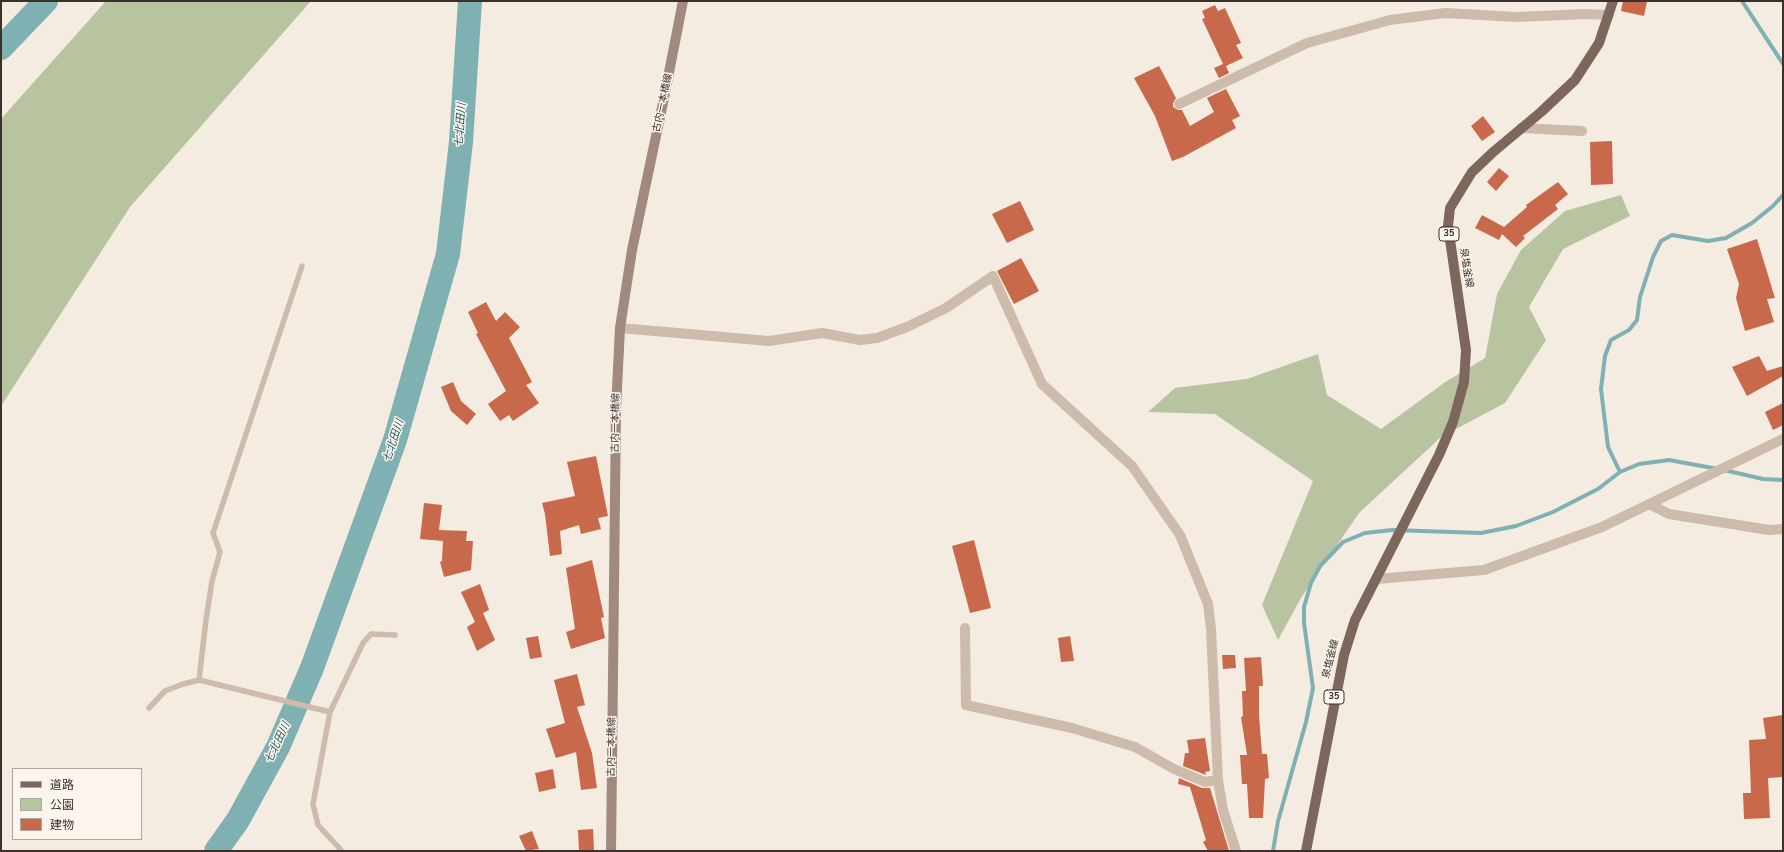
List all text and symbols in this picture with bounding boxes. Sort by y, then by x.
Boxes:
street label: 古内一本橋線 [651,72,675,134]
water label: 七北田川 [453,103,469,147]
road number: 35 [1439,227,1459,241]
street label: 泉塩釜線 [1457,247,1475,289]
street label: 古内一本橋線 [609,393,623,453]
water label: 七北田川 [381,418,407,464]
street label: 泉塩釜線 [1320,638,1342,680]
road number: 35 [1324,690,1344,704]
street label: 古内一本橋線 [605,717,619,777]
water label: 七北田川 [263,720,293,766]
legend [12,768,142,840]
text: 道路 [50,777,74,793]
text: 公園 [50,797,74,813]
text: 建物 [50,817,74,833]

